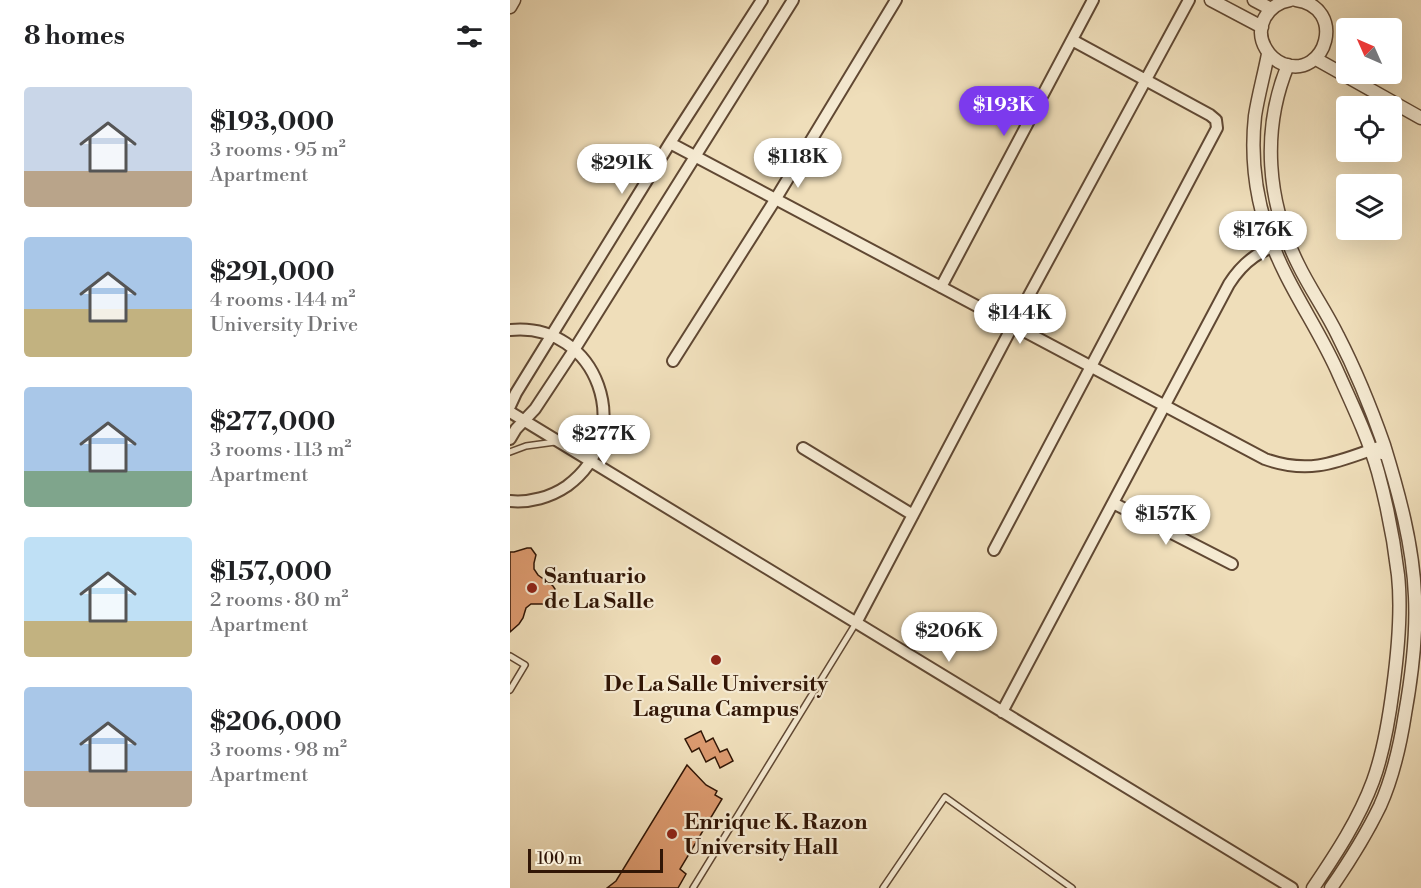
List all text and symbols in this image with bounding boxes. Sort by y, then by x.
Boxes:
north arrow [1336,18,1402,84]
map controls [1336,18,1402,240]
text: 8 homes [24,20,125,52]
icon: filters [453,20,486,53]
pin: $193K [962,86,1046,137]
text: $193K [973,93,1035,118]
button: locate [1336,96,1402,162]
text: $193,000 [210,106,334,138]
icon: home [72,111,144,183]
text: 3 rooms · 95 m² [210,138,346,163]
pin: $118K [756,138,840,189]
pin: $291K [580,144,664,195]
text: $118K [768,145,828,170]
text: $291K [591,151,653,176]
text: Apartment [210,163,308,188]
button: layers [1336,174,1402,240]
pin: $176K [1221,211,1305,262]
text: $176K [1233,218,1293,243]
text: $291,000 [210,256,335,288]
icon: home [72,261,144,333]
text: 4 rooms · 144 m² [210,288,355,313]
pin: $144K [978,294,1062,345]
text: $144K [988,301,1052,326]
text: University Drive [210,313,358,338]
text: $277,000 [210,406,335,438]
icon: home [72,411,144,483]
pin: $277K [562,415,646,466]
text: $277K [572,422,636,447]
text: 3 rooms · 113 m² [210,438,351,463]
text: Apartment [210,463,308,488]
pin: $157K [1124,495,1208,546]
text: $157K [1135,502,1197,527]
text: $157,000 [210,556,332,588]
icon: home [72,561,144,633]
place label: Santuario de La Salle [544,563,655,615]
marker: Santuario de La Salle [525,581,539,595]
text: 2 rooms · 80 m² [210,588,348,613]
pin: $206K [907,612,991,663]
text: Apartment [210,613,308,638]
text: $206K [915,619,983,644]
marker: De La Salle University Laguna Campus [709,653,723,667]
place label: De La Salle University Laguna Campus [604,671,829,723]
text: $206,000 [210,706,342,738]
icon: home [72,711,144,783]
text: 3 rooms · 98 m² [210,738,347,763]
text: Apartment [210,763,308,788]
place label: Enrique K. Razon University Hall [684,809,868,861]
marker: Enrique K. Razon University Hall [665,827,679,841]
scale bar [528,846,663,874]
text: 100 m [537,849,582,869]

